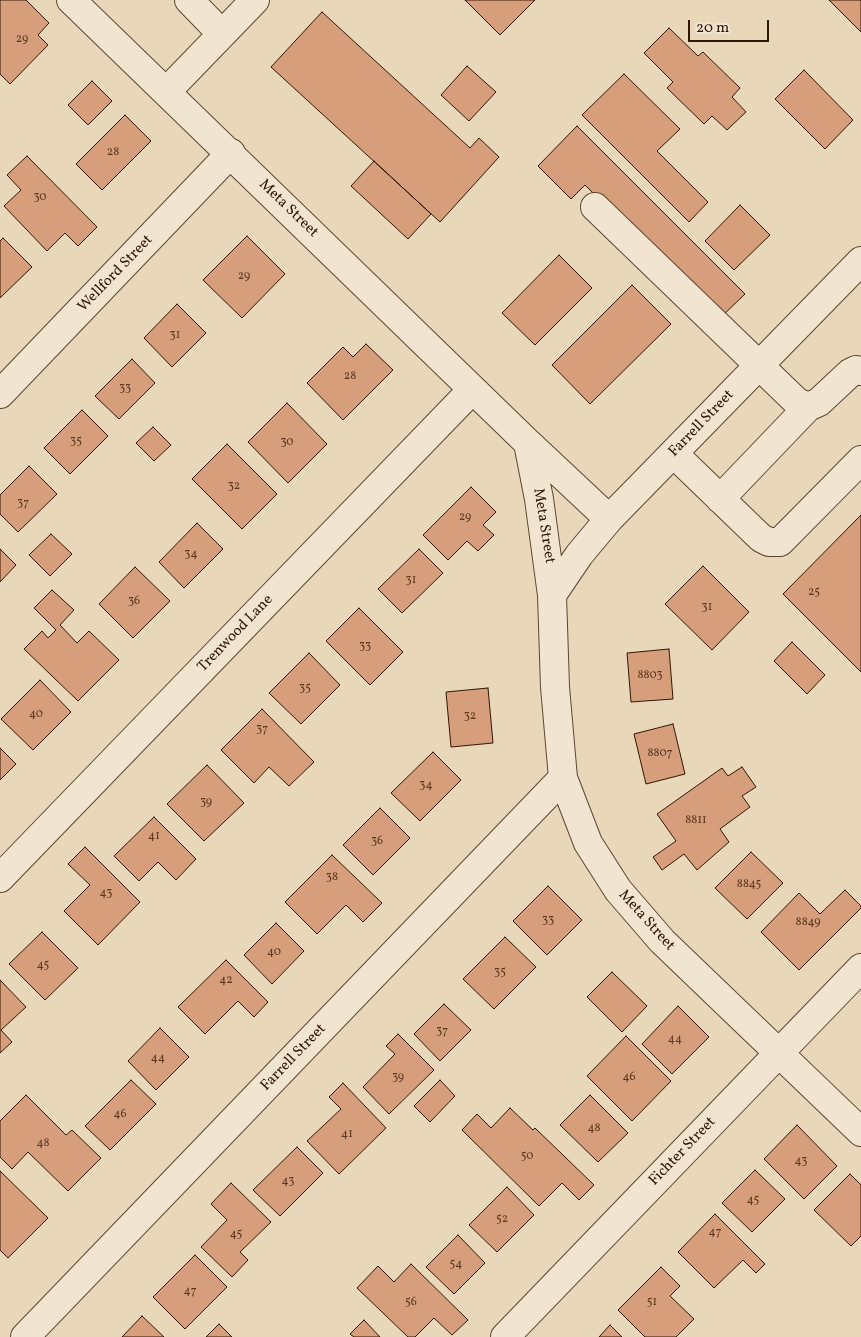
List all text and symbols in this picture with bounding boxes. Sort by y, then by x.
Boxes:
scale bar [691,10,772,42]
text: 20 m [696,18,729,39]
house number: 29 [16,33,28,47]
house number: 28 [107,146,119,160]
street label: Meta Street [254,176,322,242]
house number: 30 [33,191,47,205]
street label: Wellford Street [75,232,157,316]
house number: 29 [238,270,250,284]
house number: 31 [170,329,180,343]
house number: 28 [344,370,356,384]
house number: 33 [119,382,131,396]
street label: Farrell Street [666,387,738,461]
house number: 35 [70,435,82,449]
house number: 30 [280,436,294,450]
house number: 32 [228,480,240,494]
street label: Meta Street [528,487,558,565]
house number: 37 [17,497,29,511]
house number: 29 [459,511,471,525]
house number: 34 [184,548,198,562]
house number: 31 [406,574,416,588]
house number: 25 [808,586,820,600]
street label: Trenwood Lane [195,592,277,676]
house number: 36 [128,595,140,609]
house number: 31 [702,601,712,615]
house number: 33 [359,640,371,654]
house number: 8803 [637,669,663,683]
house number: 35 [299,682,311,696]
house number: 40 [29,708,43,722]
house number: 32 [464,710,476,724]
house number: 37 [256,723,268,737]
house number: 8807 [647,747,673,761]
house number: 34 [419,779,433,793]
house number: 39 [200,796,212,810]
house number: 8811 [685,814,707,828]
house number: 41 [148,830,160,844]
house number: 36 [371,835,383,849]
house number: 38 [326,871,338,885]
house number: 8845 [737,878,761,892]
house number: 43 [100,887,112,901]
street label: Meta Street [614,887,678,955]
house number: 33 [542,914,554,928]
house number: 8849 [796,916,820,930]
house number: 40 [267,946,281,960]
house number: 45 [37,959,49,973]
house number: 35 [494,966,506,980]
house number: 42 [219,974,233,988]
street label: Farrell Street [258,1021,330,1095]
house number: 37 [436,1025,448,1039]
house number: 44 [668,1033,682,1047]
house number: 44 [151,1052,165,1066]
house number: 39 [392,1071,404,1085]
house number: 46 [622,1071,636,1085]
house number: 46 [113,1108,127,1122]
street label: Fichter Street [646,1114,720,1190]
house number: 48 [587,1122,601,1136]
house number: 41 [341,1128,353,1142]
house number: 48 [36,1137,50,1151]
house number: 50 [521,1150,533,1164]
house number: 43 [795,1155,807,1169]
house number: 43 [282,1175,294,1189]
house number: 45 [747,1194,759,1208]
house number: 52 [496,1213,508,1227]
house number: 47 [709,1226,721,1240]
house number: 45 [230,1228,242,1242]
house number: 54 [450,1258,462,1272]
house number: 47 [184,1285,196,1299]
house number: 56 [405,1296,417,1310]
house number: 51 [647,1296,657,1310]

